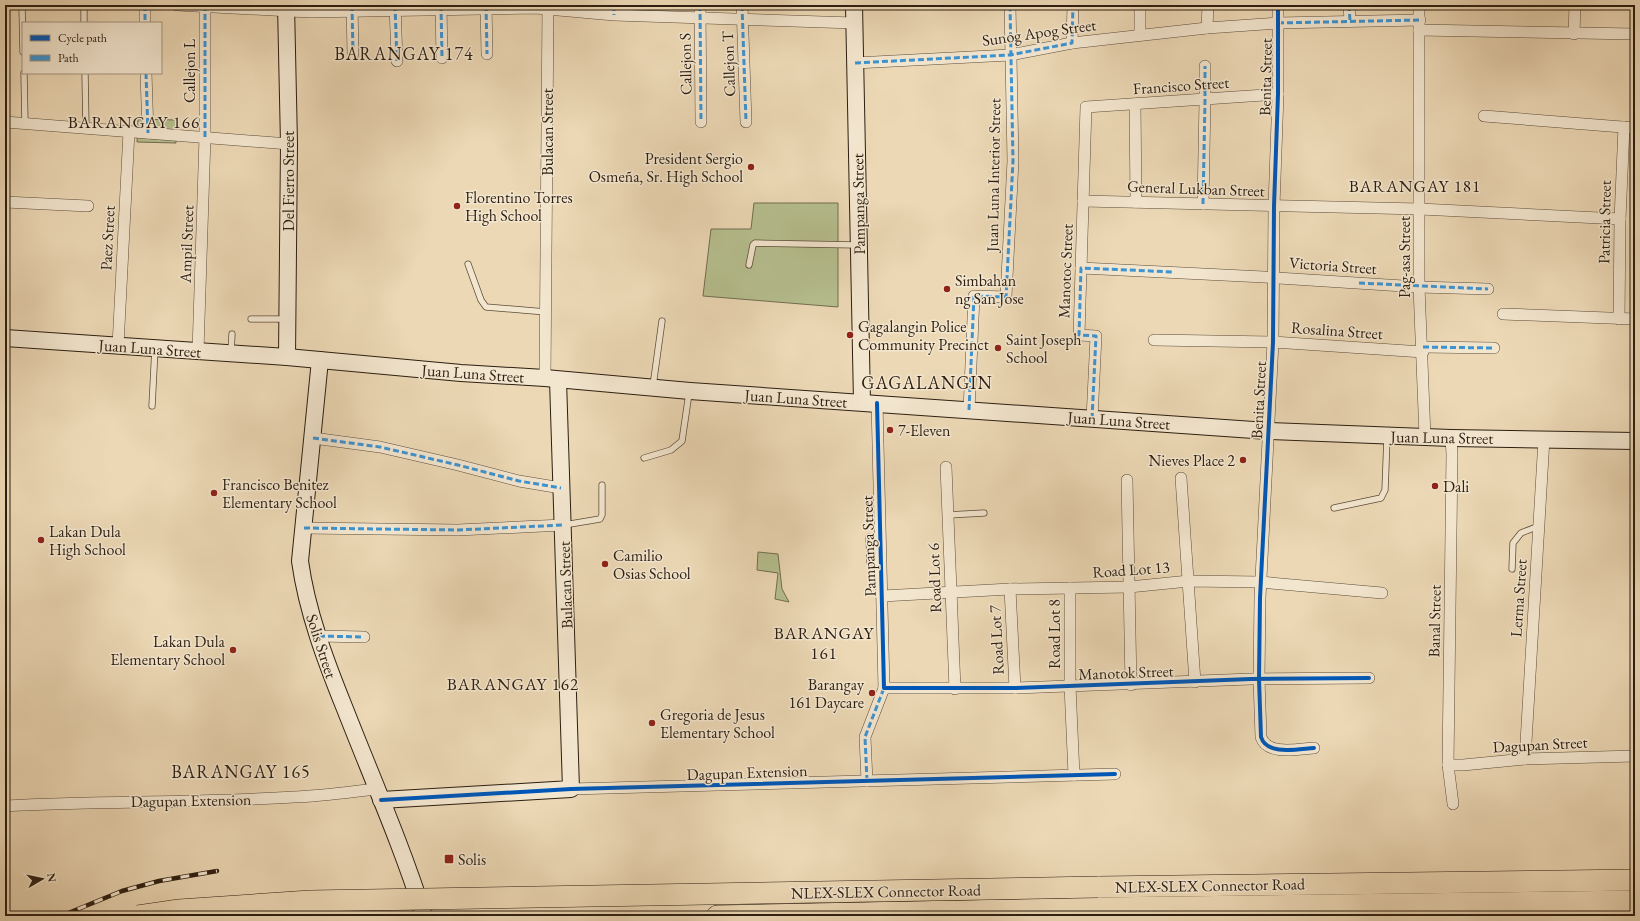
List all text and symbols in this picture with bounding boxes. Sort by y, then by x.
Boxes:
street label: Sunog Apog Street [981,14,1097,51]
legend [22,22,162,74]
text: Cycle path [58,30,107,46]
street label: Callejon T [717,31,740,97]
street label: Callejon S [674,33,697,95]
street label: Callejon L [179,38,200,103]
street label: Benita Street [1254,38,1277,116]
district label: BARANGAY 174 [334,42,474,65]
text: Path [58,50,79,66]
street label: Francisco Street [1132,72,1230,99]
street label: Bulacan Street [537,88,558,176]
street label: Juan Luna Interior Street [982,98,1005,254]
district label: BARANGAY 166 [68,111,200,133]
street label: Del Fierro Street [278,131,299,231]
place label: President Sergio Osmeña, Sr. High School [589,148,743,187]
street label: Pampanga Street [847,153,870,255]
marker: President Sergio Osmeña, Sr. High School [746,162,756,172]
district label: BARANGAY 181 [1349,175,1481,197]
street label: General Lukban Street [1127,176,1265,201]
street label: Patricia Street [1593,180,1616,264]
place label: Florentino Torres High School [465,187,573,226]
marker: Florentino Torres High School [452,201,462,211]
street label: Paez Street [95,205,120,271]
street label: Ampil Street [175,205,198,284]
street label: Pag-asa Street [1394,216,1415,298]
street label: Manotoc Street [1053,223,1078,319]
street label: Victoria Street [1288,252,1377,279]
place label: Simbahan ng San Jose [955,270,1024,309]
marker: Simbahan ng San Jose [942,284,952,294]
place label: Gagalangin Police Community Precinct [858,316,989,355]
street label: Rosalina Street [1290,317,1383,344]
place label: Saint Joseph School [1006,329,1082,368]
marker: Gagalangin Police Community Precinct [845,330,855,340]
street label: Juan Luna Street [96,334,202,363]
marker: Saint Joseph School [993,343,1003,353]
street label: Juan Luna Street [419,359,525,388]
street label: Benita Street [1246,361,1271,439]
district label: GAGALANGIN [861,371,993,394]
street label: Juan Luna Street [742,384,848,413]
street label: Juan Luna Street [1065,406,1171,435]
place label: 7-Eleven [898,420,951,441]
marker: 7-Eleven [885,425,895,435]
street label: Juan Luna Street [1388,426,1494,449]
place label: Nieves Place 2 [1149,450,1235,471]
marker: Nieves Place 2 [1238,455,1248,465]
place label: Francisco Benitez Elementary School [222,474,337,513]
place label: Dali [1443,476,1469,497]
marker: Dali [1430,481,1440,491]
marker: Francisco Benitez Elementary School [209,488,219,498]
street label: Pampanga Street [856,495,881,597]
place label: Lakan Dula High School [49,521,126,560]
marker: Lakan Dula High School [36,535,46,545]
street label: Bulacan Street [553,541,578,629]
street label: Road Lot 6 [923,542,946,613]
place label: Camilio Osias School [613,545,691,584]
street label: Road Lot 13 [1092,556,1171,583]
street label: Lerma Street [1505,558,1532,638]
marker: Camilio Osias School [600,559,610,569]
street label: Banal Street [1423,584,1446,658]
street label: Road Lot 8 [1044,599,1065,669]
street label: Road Lot 7 [984,604,1009,675]
street label: Solis Street [301,611,342,681]
district label: BARANGAY 161 [774,622,874,664]
place label: Lakan Dula Elementary School [110,631,226,670]
marker: Lakan Dula Elementary School [228,645,238,655]
street label: Manotok Street [1078,660,1174,685]
district label: BARANGAY 162 [447,673,579,695]
place label: Barangay 161 Daycare [789,674,865,713]
marker: Barangay 161 Daycare [867,688,877,698]
place label: Gregoria de Jesus Elementary School [660,704,775,743]
marker: Gregoria de Jesus Elementary School [647,718,657,728]
street label: Dagupan Street [1492,732,1588,757]
district label: BARANGAY 165 [171,760,311,783]
street label: Dagupan Extension [686,760,808,785]
street label: Dagupan Extension [130,789,252,812]
place label: Solis [458,849,486,870]
marker: Solis [443,853,455,865]
north arrow [22,859,62,899]
text: N [44,872,60,883]
street label: NLEX-SLEX Connector Road [1115,873,1306,898]
street label: NLEX-SLEX Connector Road [791,879,982,904]

